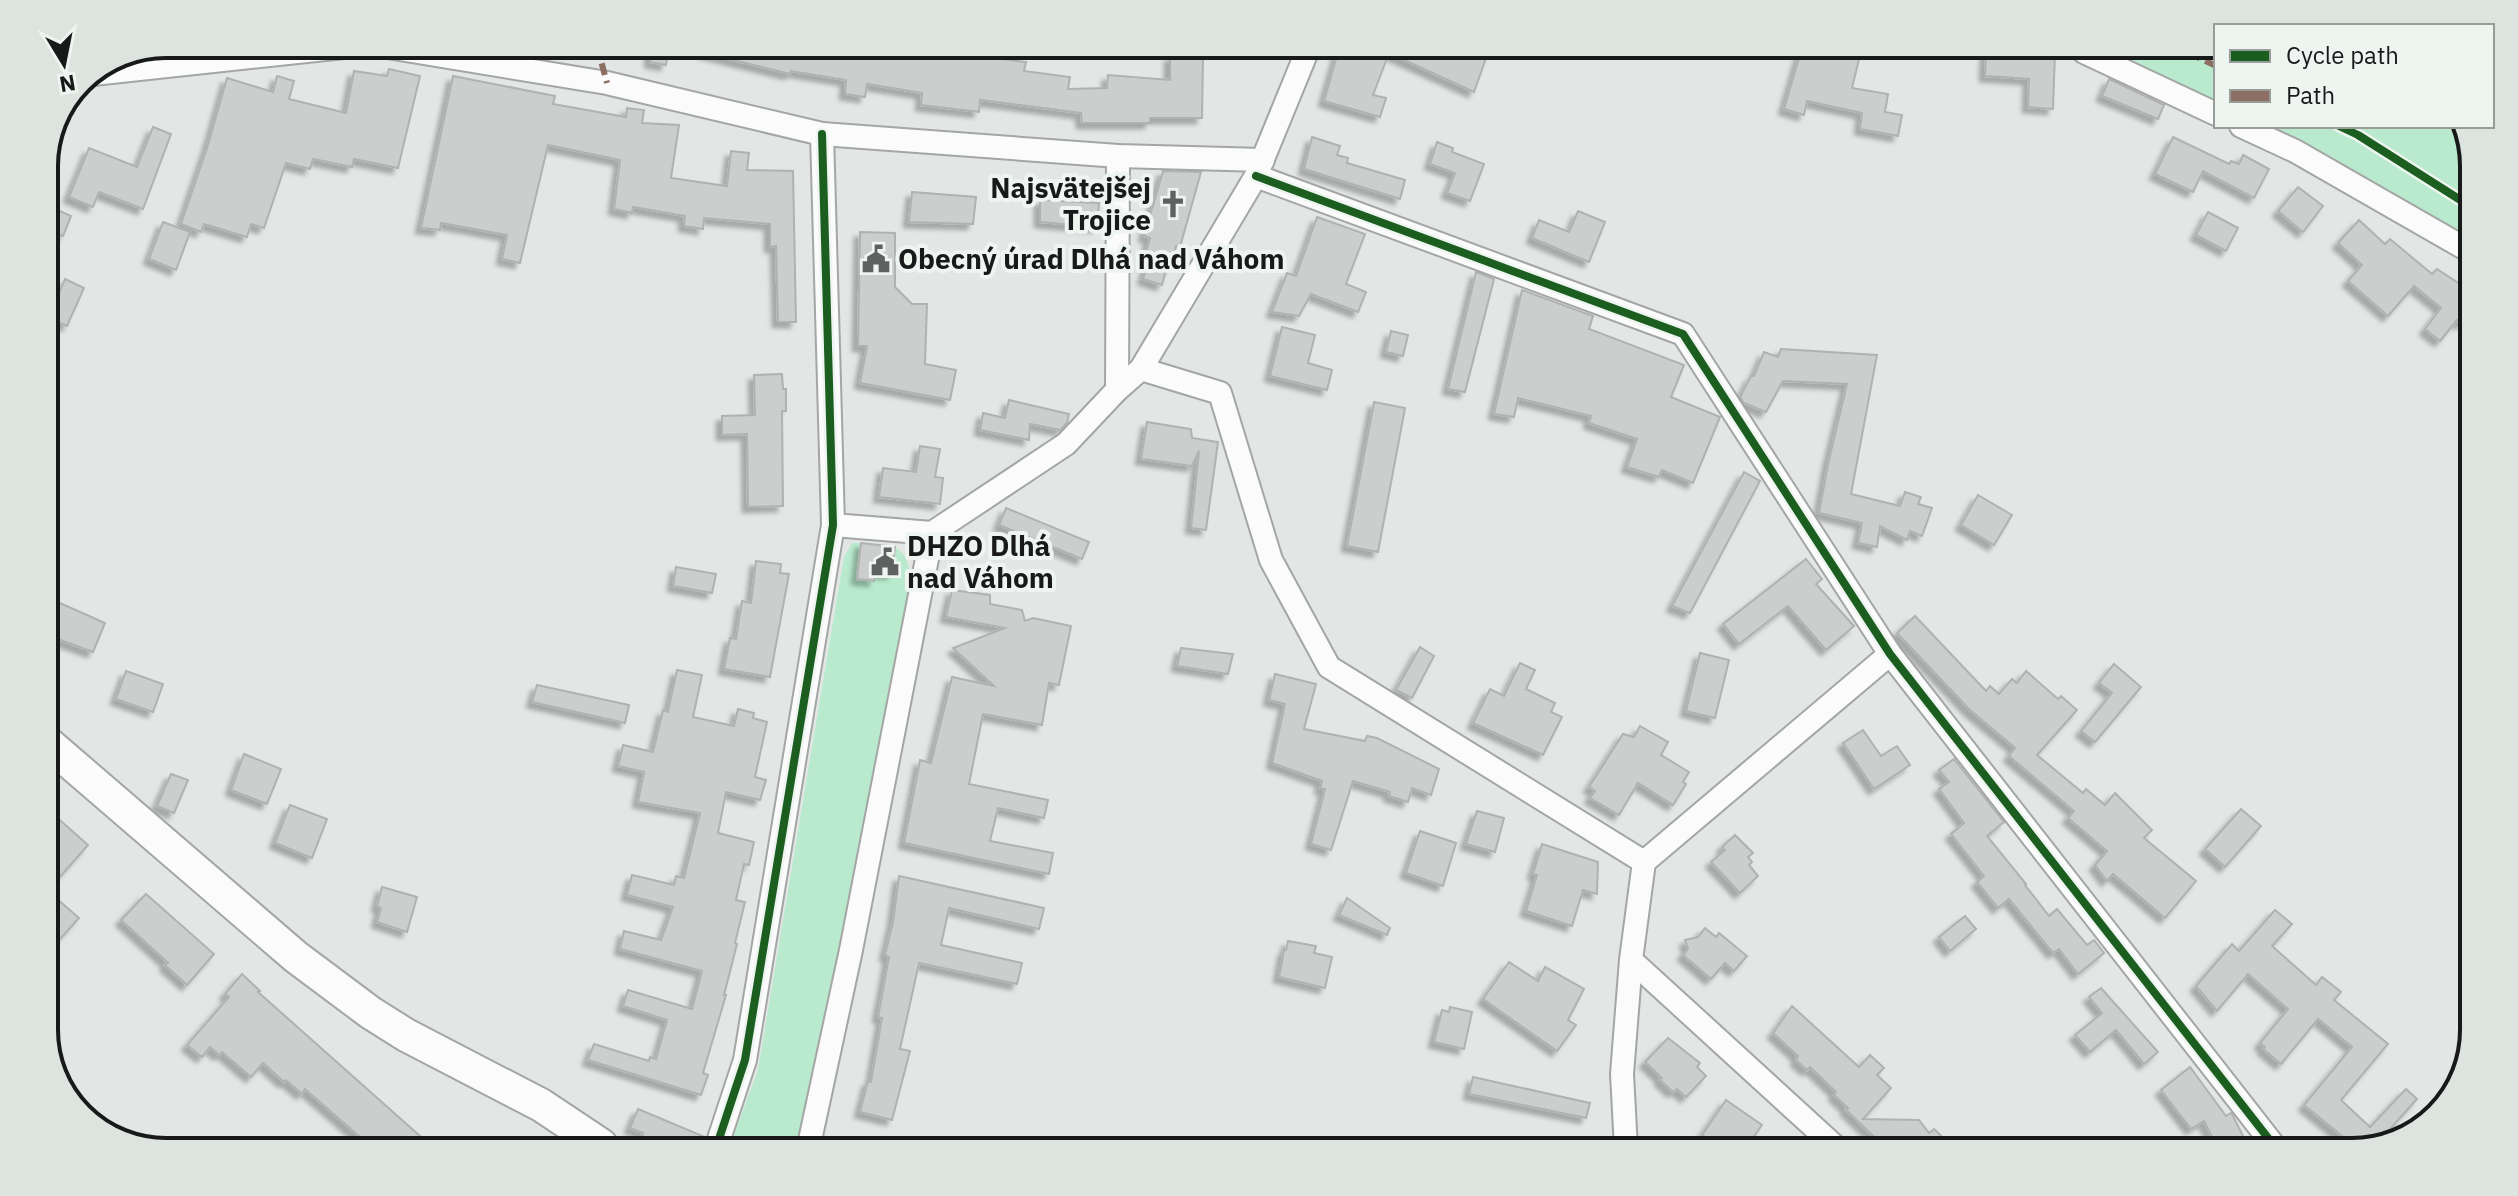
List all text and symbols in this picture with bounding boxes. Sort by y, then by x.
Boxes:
north arrow [24,24,104,104]
legend [2214,24,2494,128]
text: Cycle path [2286,39,2399,71]
text: N [57,69,78,100]
text: Path [2286,79,2335,111]
place label: Najsvätejšej Trojice [990,169,1151,238]
church icon: Najsvätejšej Trojice [1158,189,1188,219]
place label: Obecný úrad Dlhá nad Váhom [898,240,1284,277]
public building icon: Obecný úrad Dlhá nad Váhom [861,244,891,274]
place label: DHZO Dlhá nad Váhom [907,527,1054,596]
public building icon: DHZO Dlhá nad Váhom [870,547,900,577]

